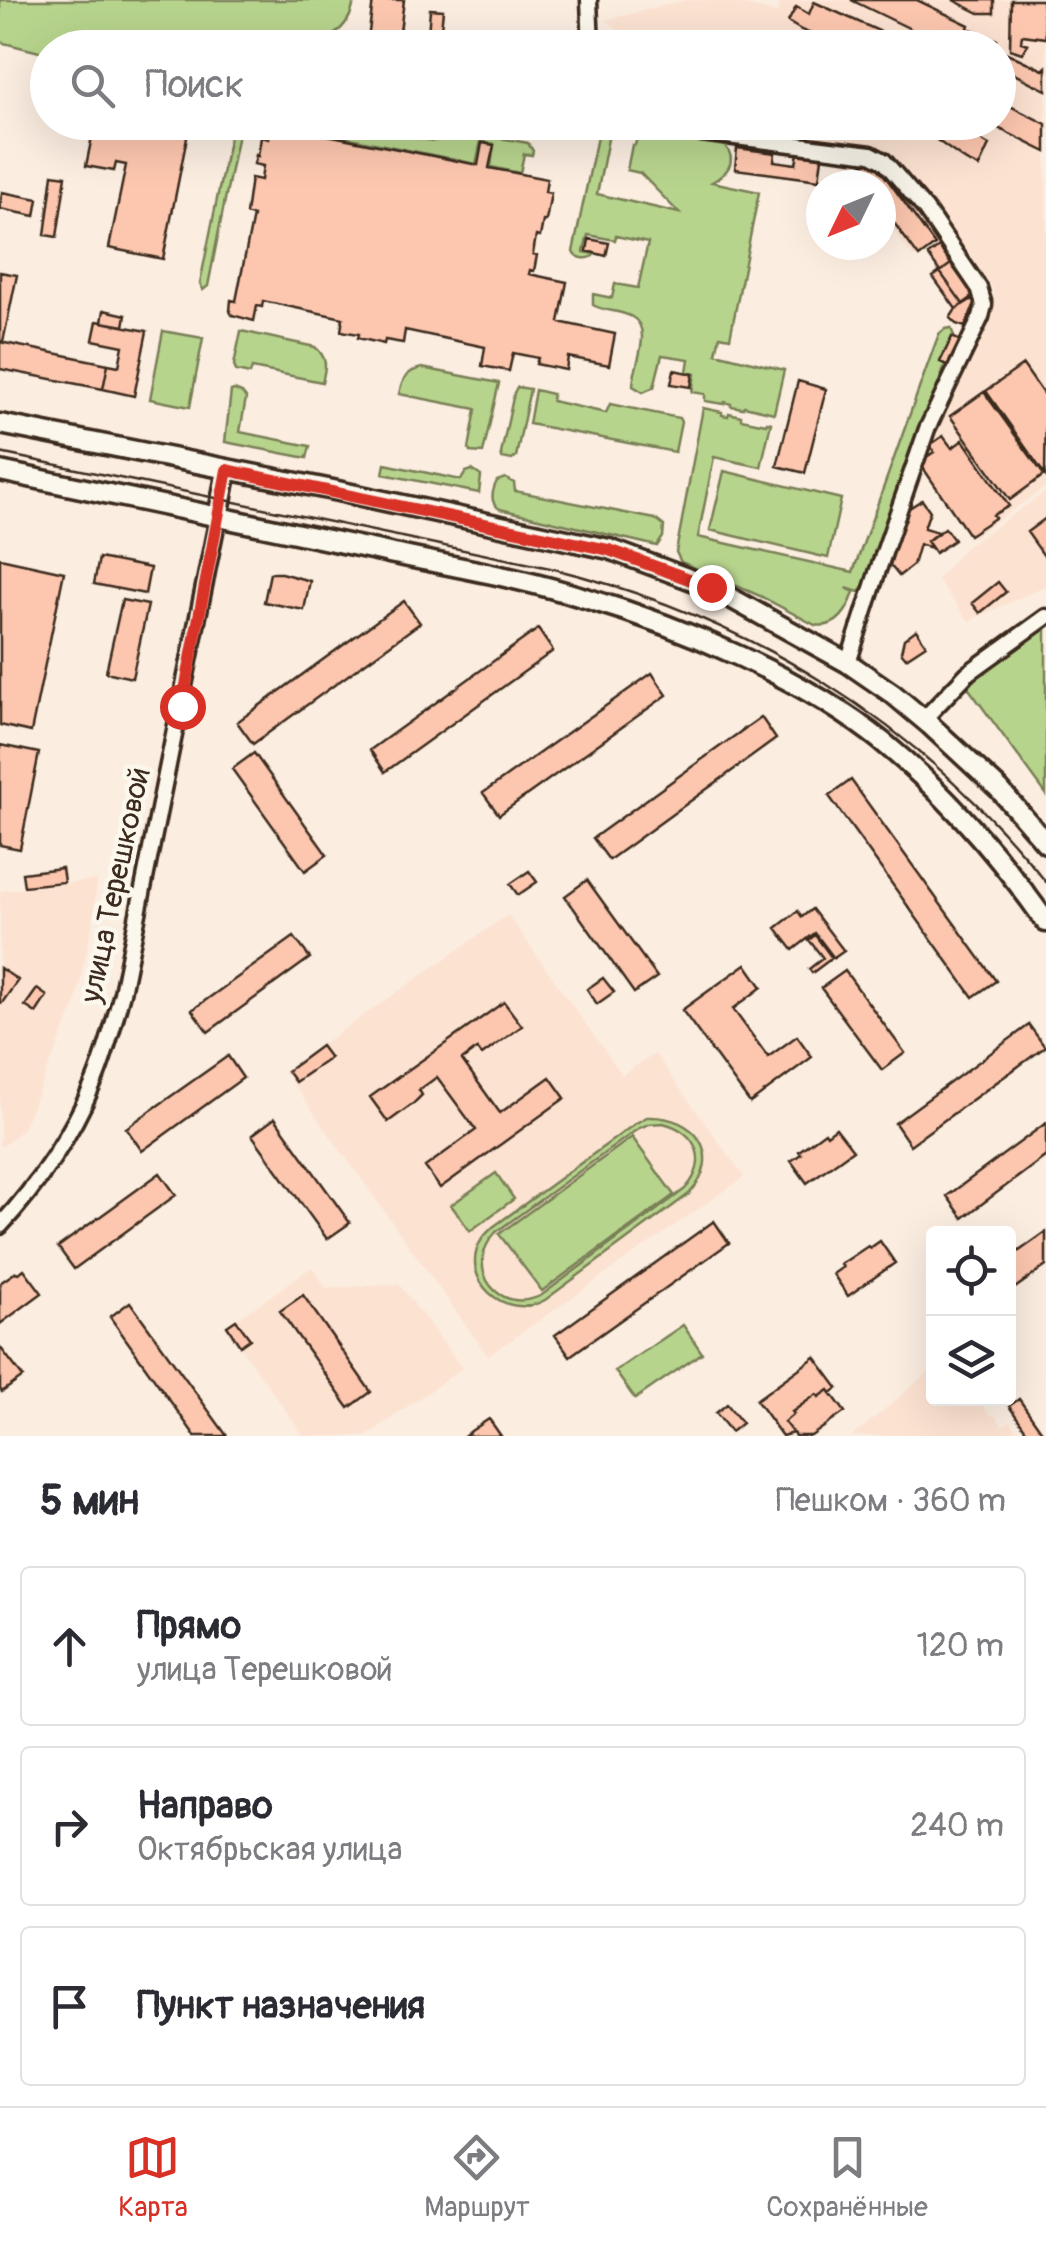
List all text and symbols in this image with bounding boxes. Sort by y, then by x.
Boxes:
search box [30,30,1016,140]
icon: search [65,58,120,113]
text: Поиск [145,61,244,109]
north arrow [806,170,896,260]
route end [689,565,735,611]
route start [160,684,206,730]
street label: улица Терешковой [72,764,159,1007]
map controls [926,1226,1016,1406]
button: locate [926,1226,1016,1316]
button: layers [926,1316,1016,1406]
text: 5 мин [40,1475,139,1527]
text: Пешком · 360 m [776,1481,1006,1521]
text: Прямо [137,1602,241,1650]
icon: ahead [42,1619,97,1674]
text: 120 m [916,1626,1004,1666]
text: улица Терешковой [137,1650,393,1690]
text: Направо [137,1782,273,1830]
icon: right [42,1799,97,1854]
text: 240 m [910,1806,1004,1846]
text: Октябрьская улица [137,1830,402,1870]
icon: arrive [42,1979,97,2034]
text: Пункт назначения [137,1982,425,2030]
tab: Карта [118,2130,188,2225]
tab: Маршрут [424,2130,530,2225]
tab: Сохранённые [766,2130,928,2225]

